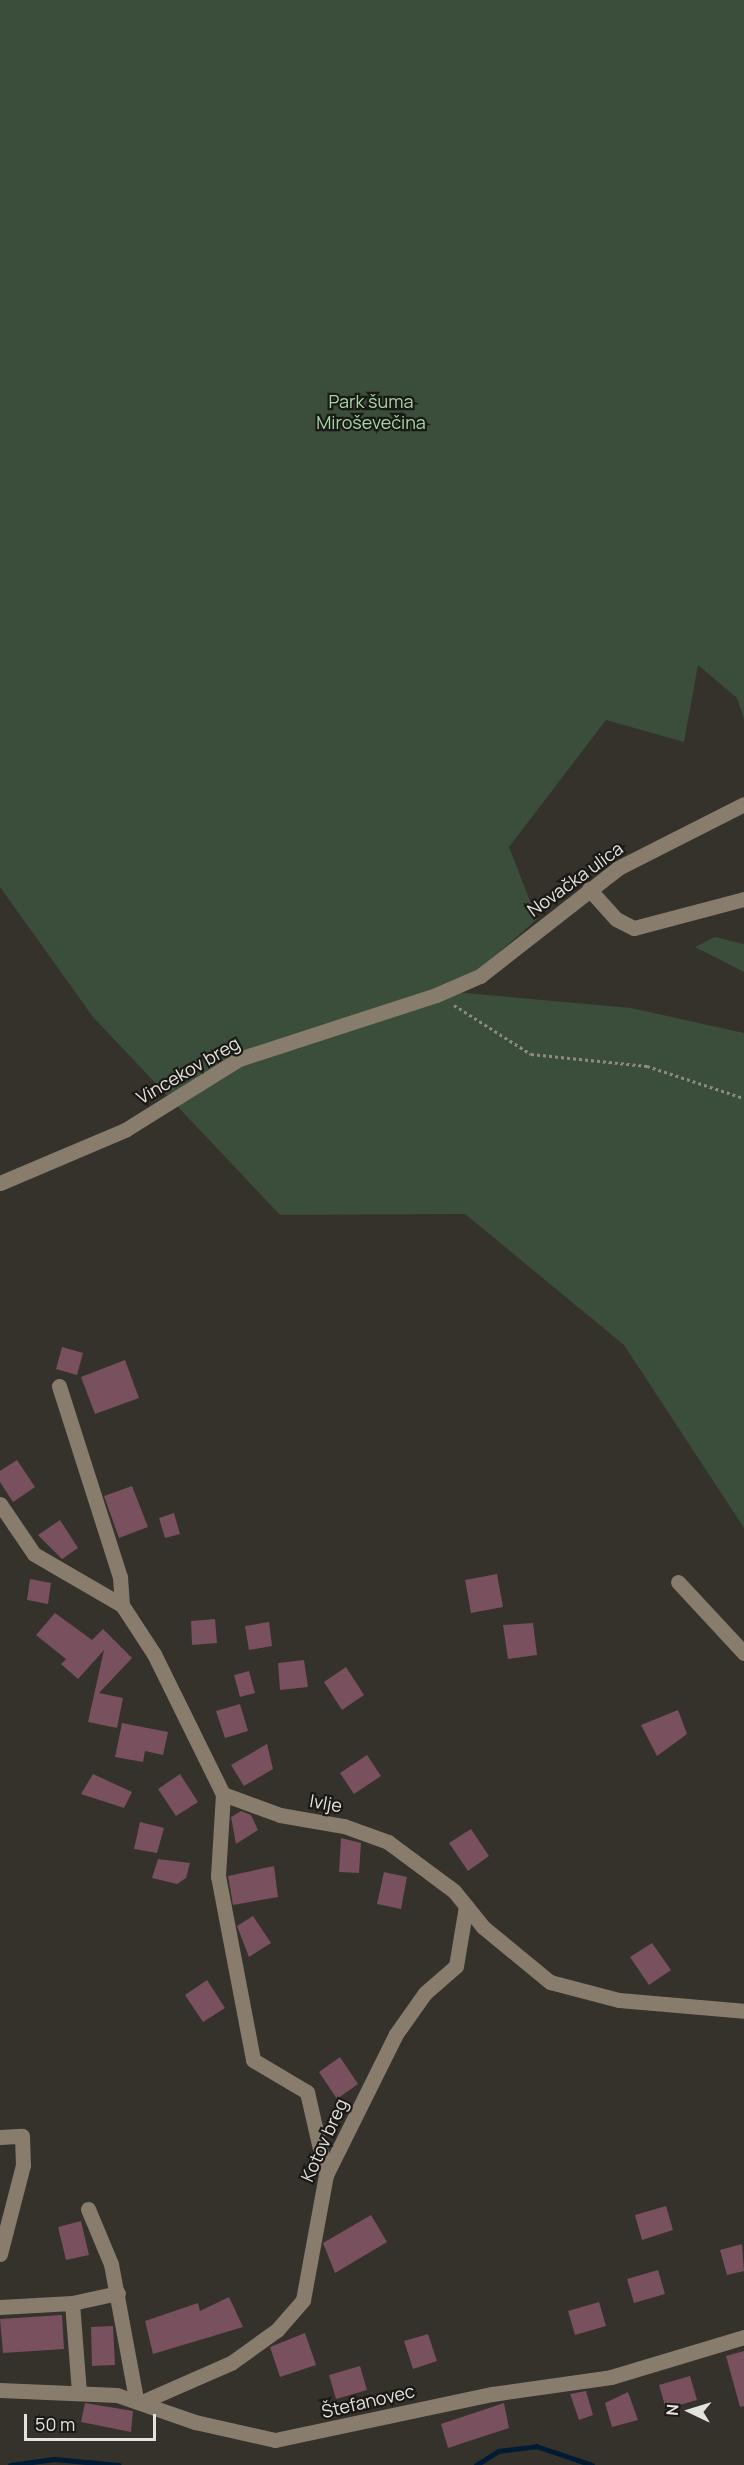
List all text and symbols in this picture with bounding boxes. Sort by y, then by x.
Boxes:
park label: Park šuma Miroševečina [316,391,426,434]
street label: Novačka ulica [523,837,627,921]
street label: Vincekov breg [133,1032,243,1108]
street label: Ivlje [308,1790,344,1816]
street label: Kotov breg [296,2095,352,2185]
street label: Štefanovec [319,2380,417,2422]
north arrow [660,2381,720,2441]
scale bar [27,2402,159,2440]
text: N [661,2403,683,2416]
text: 50 m [35,2412,75,2436]

